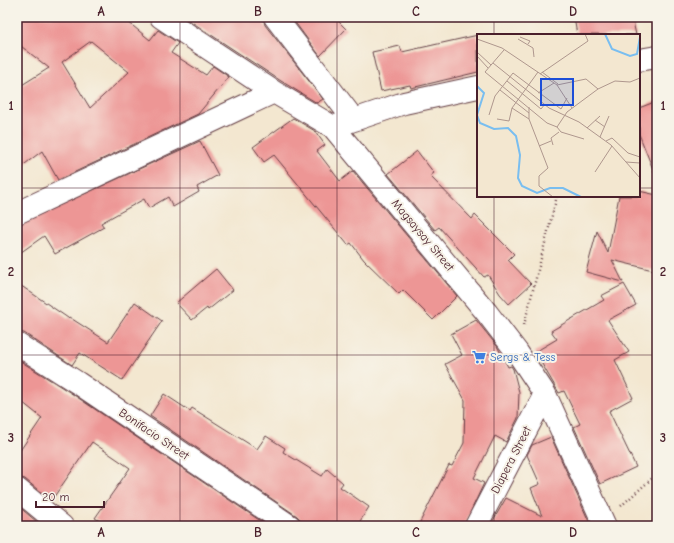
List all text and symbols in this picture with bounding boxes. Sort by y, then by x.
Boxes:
text: A [97,4,105,19]
text: B [254,4,262,19]
text: C [412,4,420,19]
text: D [569,4,577,19]
inset map [477,34,640,197]
text: 1 [8,98,14,113]
text: 1 [660,98,666,113]
street label: Magsaysay Street [389,196,458,274]
text: 2 [8,264,14,279]
text: 2 [660,264,666,279]
supermarket icon: Sergs & Tess [471,349,487,365]
place label: Sergs & Tess [490,350,555,364]
street label: Bonifacio Street [116,405,192,463]
street label: Diapera Street [488,424,534,496]
text: 3 [8,430,14,445]
text: 3 [660,430,666,445]
scale bar [36,483,104,509]
text: 20 m [42,490,70,504]
text: A [97,525,105,540]
text: B [254,525,262,540]
text: C [412,525,420,540]
text: D [569,525,577,540]

